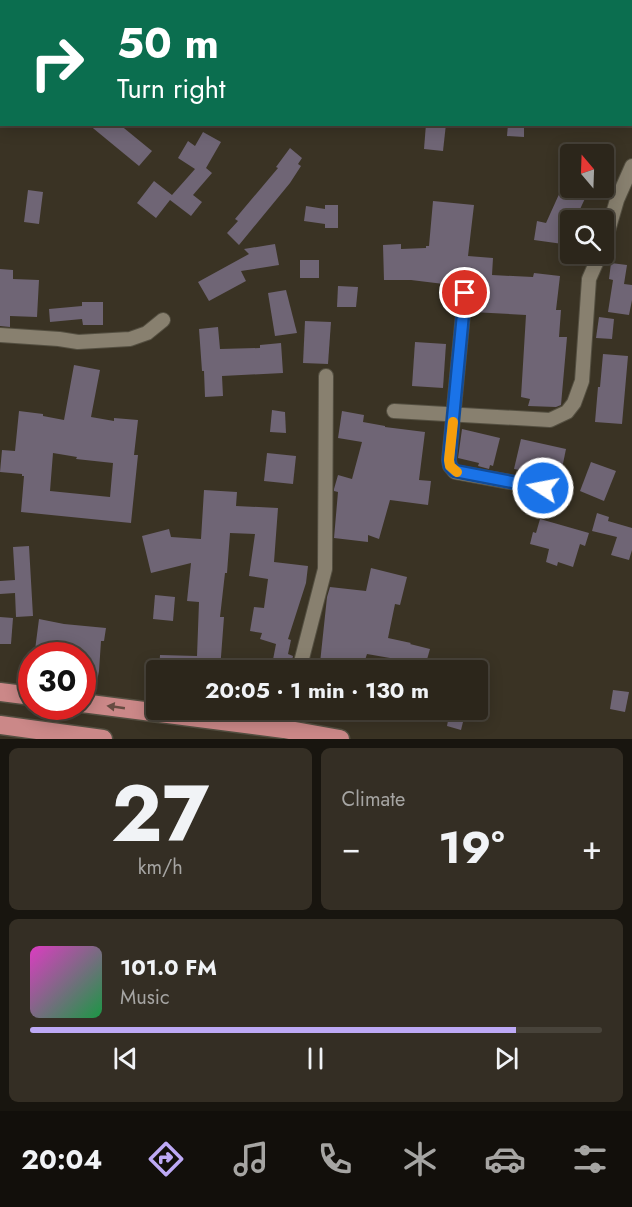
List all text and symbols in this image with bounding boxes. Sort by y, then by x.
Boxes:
text: 50 m [117,13,219,74]
icon: right [18,24,96,102]
text: Turn right [117,69,225,108]
north arrow [560,144,614,198]
map controls [560,144,614,264]
button: search [560,210,614,264]
pin [439,267,490,318]
icon: arrive [448,276,481,309]
position arrow [511,456,575,520]
speed limit sign: 30 [18,642,96,720]
text: 20:05 · 1 min · 130 m [205,674,429,706]
one-way arrow [106,702,125,712]
text: 27 [111,758,209,870]
text: Climate [342,785,405,814]
text: 19° [438,815,505,880]
text: − [342,824,361,871]
text: + [582,824,602,871]
text: km/h [138,853,183,882]
text: 101.0 FM [120,951,217,983]
text: Music [120,983,170,1012]
icon: previous [109,1042,142,1075]
icon: pause [299,1042,332,1075]
icon: next [490,1042,523,1075]
icon: directions [145,1138,187,1180]
icon: music [230,1138,272,1180]
icon: phone [314,1138,356,1180]
icon: climate [399,1138,441,1180]
icon: car [484,1138,526,1180]
icon: filters [569,1138,611,1180]
text: 20:04 [21,1140,102,1179]

